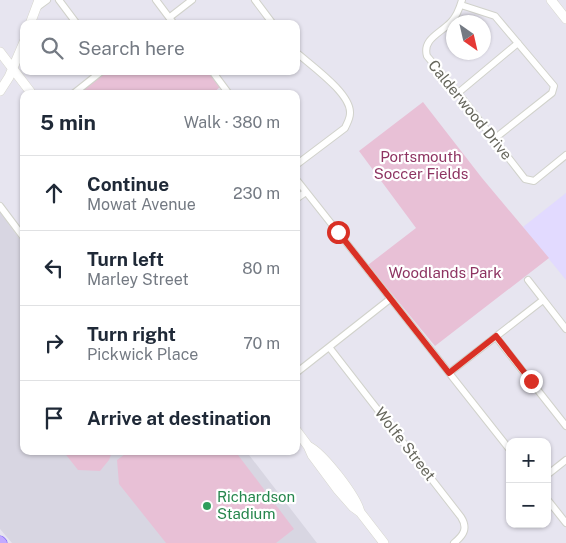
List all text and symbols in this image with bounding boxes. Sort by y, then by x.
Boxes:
north arrow [446,15,491,60]
search box [20,20,300,75]
icon: search [38,34,66,62]
text: Search here [78,37,185,59]
street label: Calderwood Drive [425,56,516,163]
text: 5 min [40,110,96,135]
text: Walk · 380 m [184,113,280,132]
park label: Portsmouth Soccer Fields [374,148,468,182]
text: Continue [87,173,169,195]
icon: ahead [40,179,68,207]
text: 230 m [233,184,280,203]
text: Mowat Avenue [87,195,196,214]
route start [327,221,350,244]
text: Turn left [87,248,164,270]
icon: left [40,254,68,282]
text: 80 m [242,259,280,278]
park label: Woodlands Park [388,264,502,281]
text: Marley Street [87,270,189,289]
text: Turn right [87,323,176,345]
icon: right [40,329,68,357]
text: 70 m [243,334,280,353]
text: Pickwick Place [87,345,198,364]
route end [520,370,543,393]
icon: arrive [40,404,68,432]
street label: Wolfe Street [372,404,439,484]
text: Arrive at destination [87,407,271,429]
map controls [506,438,551,528]
button: + [506,438,551,483]
button: − [506,483,551,528]
place label: Richardson Stadium [217,488,295,522]
marker: Richardson Stadium [201,500,213,512]

